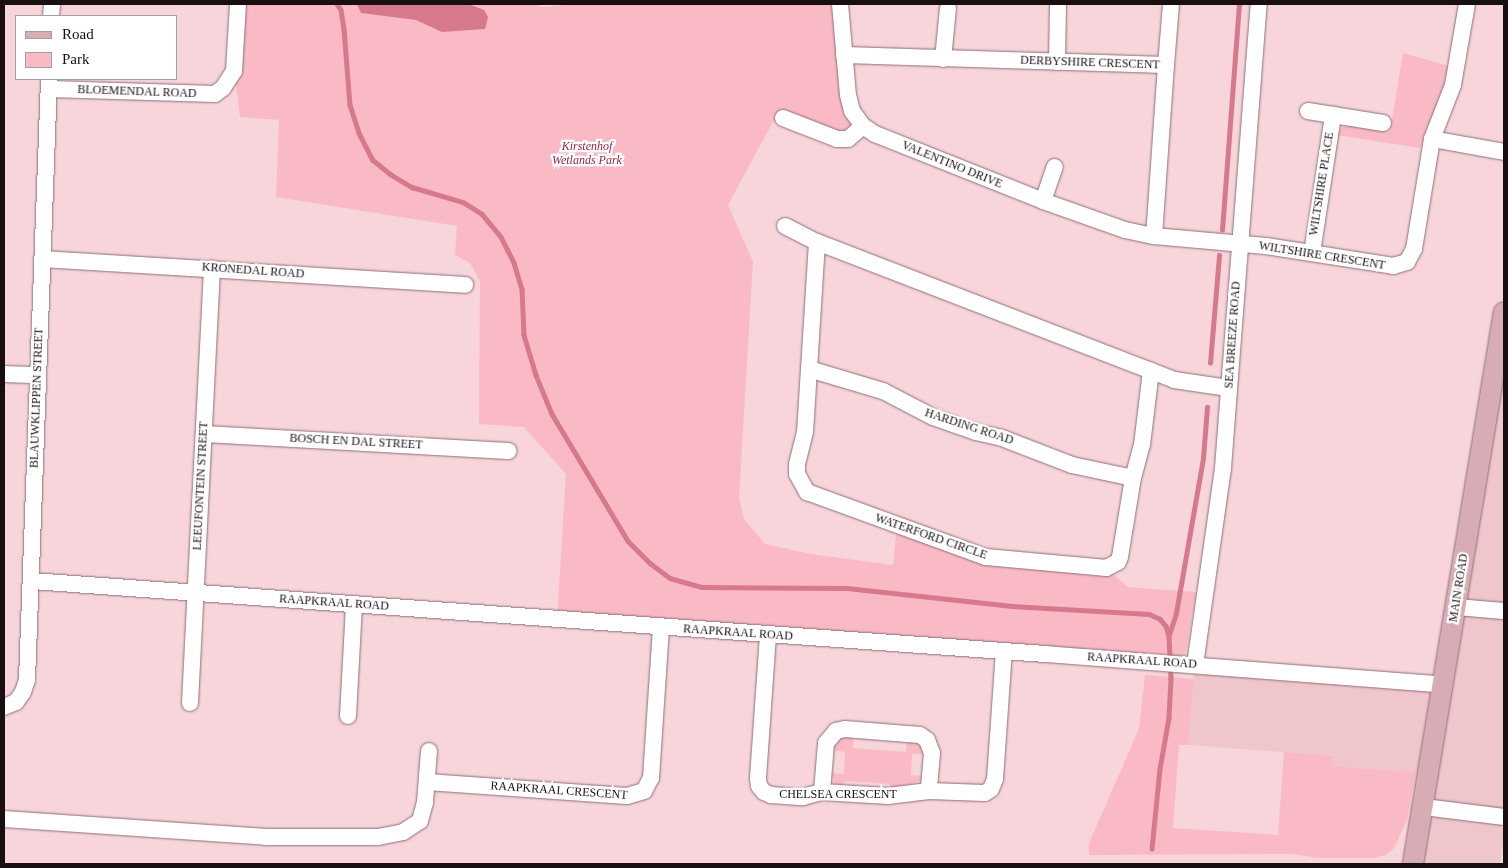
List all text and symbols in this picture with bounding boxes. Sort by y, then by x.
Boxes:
legend [15,15,178,80]
text: Road [62,26,94,42]
text: Park [62,51,90,67]
street label: DERBYSHIRE CRESCENT [1020,53,1160,73]
street label: BLOEMENDAL ROAD [77,83,197,101]
street label: WILTSHIRE PLACE [1307,131,1337,237]
street label: VALENTINO DRIVE [899,138,1005,192]
park label: Kirstenhof Wetlands Park [552,140,622,168]
street label: WILTSHIRE CRESCENT [1258,239,1386,273]
street label: KRONEDAL ROAD [201,260,305,282]
street label: SEA BREEZE ROAD [1222,281,1244,389]
street label: BLAUWKLIPPEN STREET [27,328,47,468]
street label: HARDING ROAD [923,406,1015,448]
street label: LEEUFONTEIN STREET [190,421,212,551]
street label: BOSCH EN DAL STREET [289,431,423,453]
street label: WATERFORD CIRCLE [873,511,989,563]
street label: MAIN ROAD [1446,553,1472,623]
street label: RAAPKRAAL ROAD [278,592,390,614]
street label: RAAPKRAAL ROAD [682,622,794,644]
street label: RAAPKRAAL ROAD [1086,650,1198,672]
street label: RAAPKRAAL CRESCENT [490,779,628,803]
street label: CHELSEA CRESCENT [779,788,897,802]

